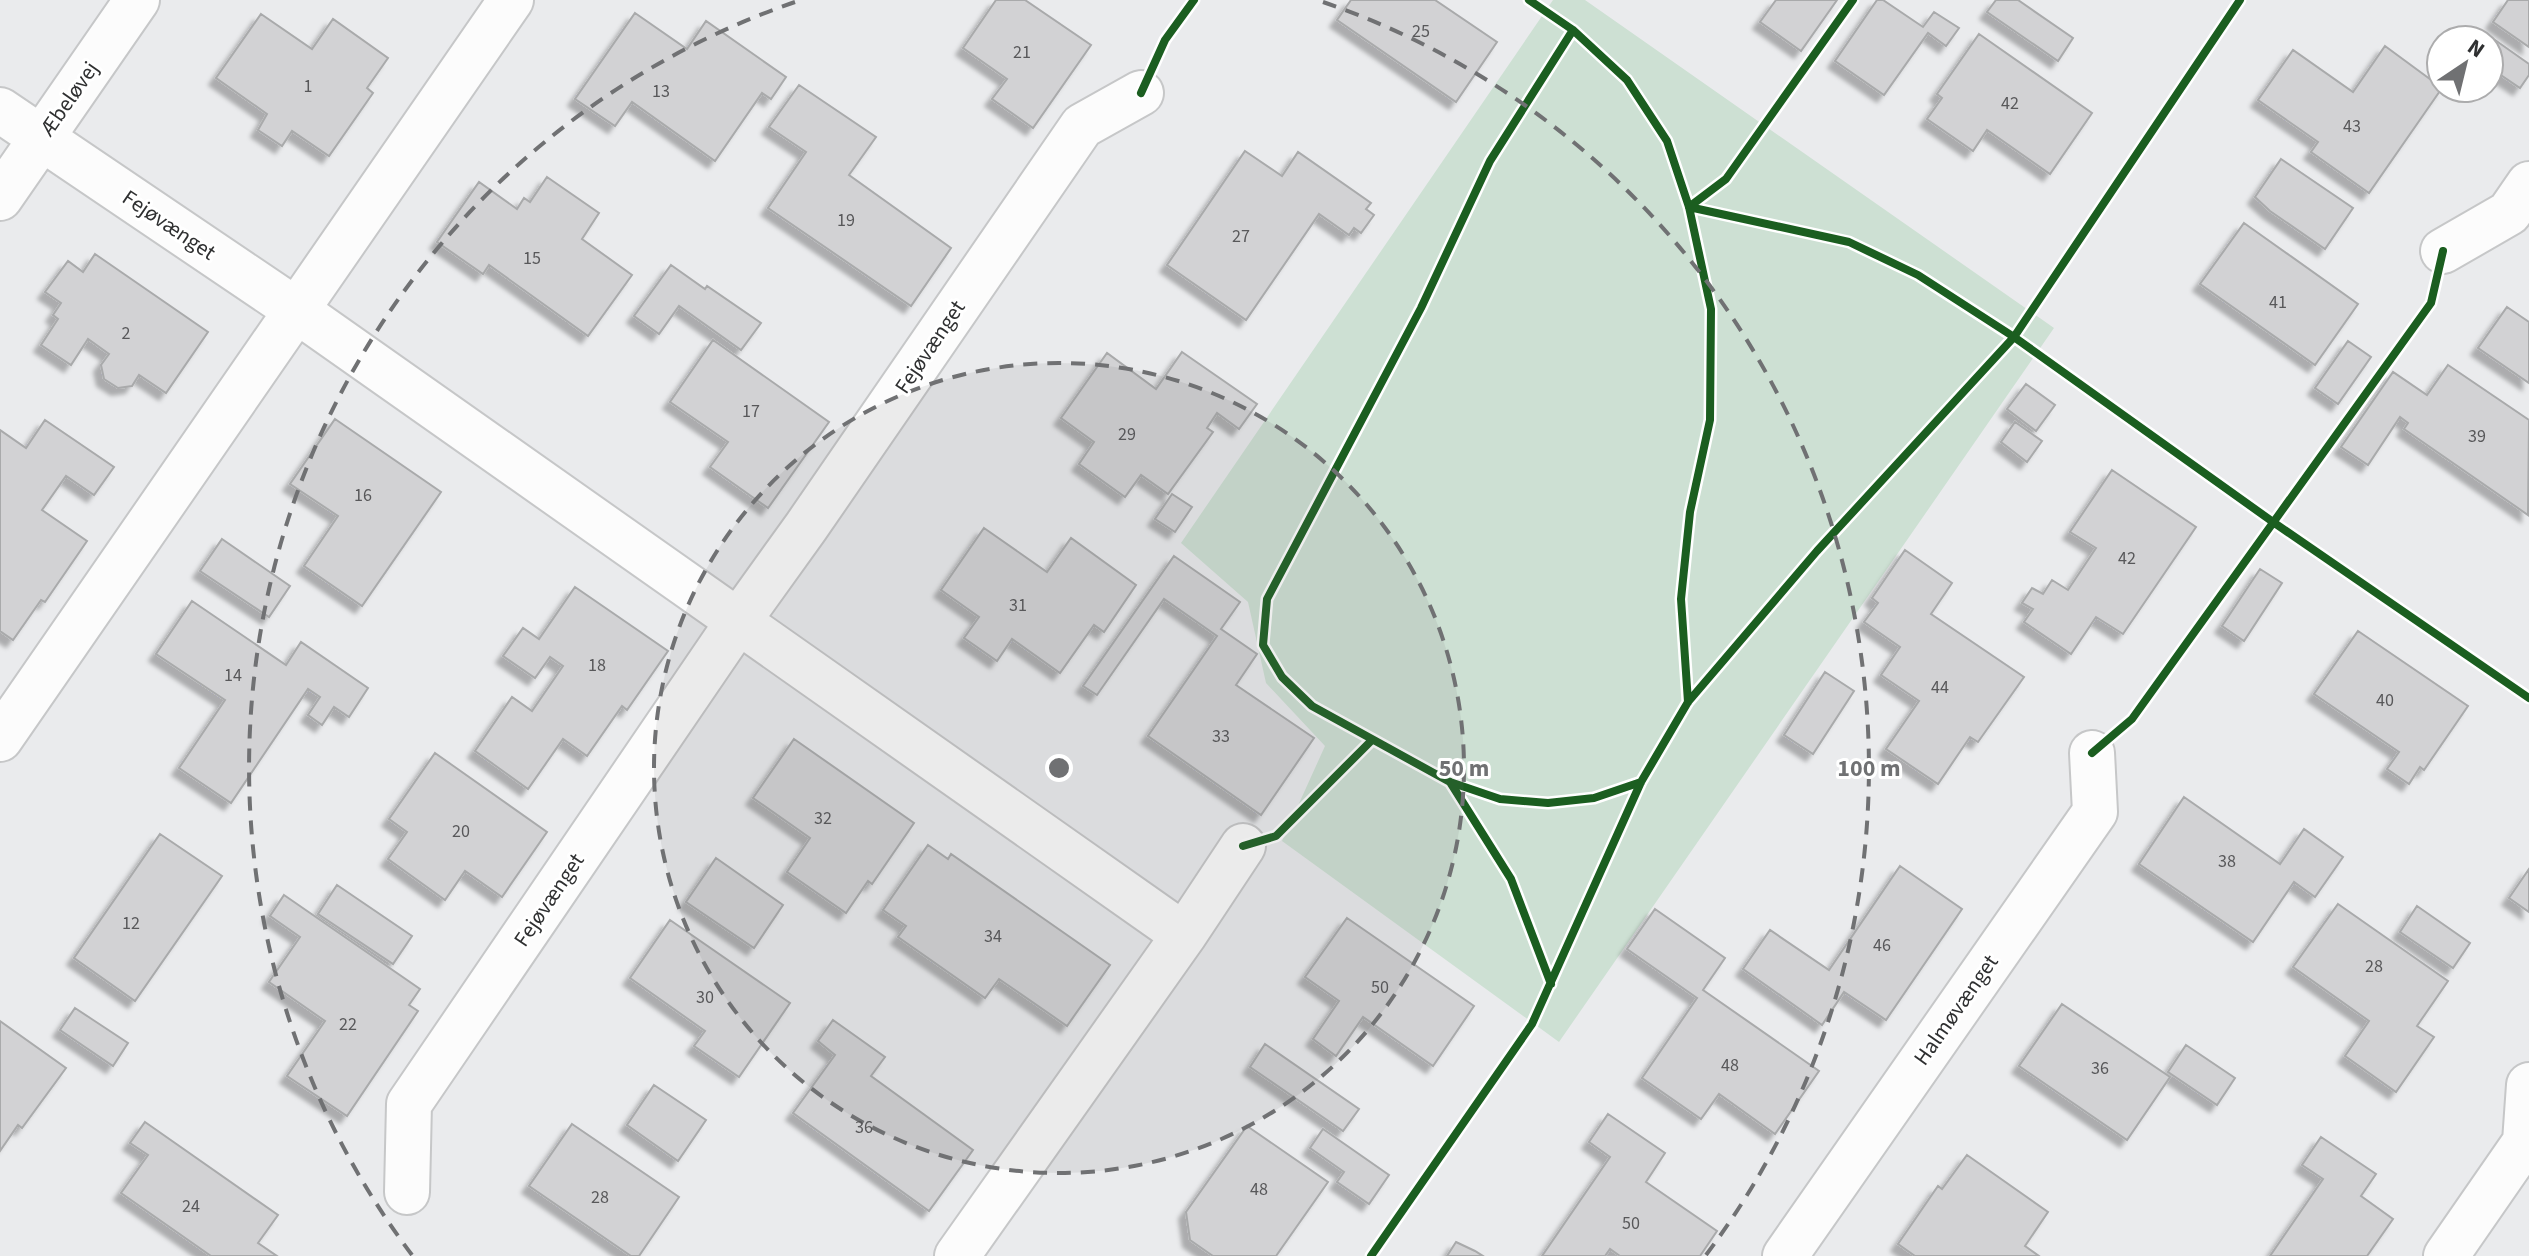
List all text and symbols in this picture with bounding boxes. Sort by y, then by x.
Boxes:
house number: 25 [1412,19,1430,44]
north arrow [2425,24,2505,104]
text: N [2461,31,2491,66]
house number: 21 [1013,40,1031,65]
street label: Æbeløvej [31,55,107,143]
house number: 1 [304,74,312,99]
house number: 13 [652,79,670,104]
house number: 42 [2001,91,2019,116]
house number: 43 [2343,114,2361,139]
street label: Fejøvænget [116,182,223,268]
house number: 19 [837,208,855,233]
house number: 27 [1232,224,1250,249]
house number: 15 [523,246,541,271]
house number: 41 [2269,290,2287,315]
street label: Fejøvænget [887,293,973,400]
house number: 2 [122,321,131,346]
house number: 17 [742,399,760,424]
house number: 29 [1118,422,1136,447]
house number: 39 [2468,424,2486,449]
house number: 16 [354,483,372,508]
house number: 42 [2118,546,2136,571]
house number: 31 [1009,593,1027,618]
house number: 18 [588,653,606,678]
house number: 14 [224,663,242,688]
house number: 44 [1931,675,1949,700]
house number: 40 [2376,688,2394,713]
house number: 33 [1212,724,1230,749]
text: 50 m [1439,751,1489,786]
text: 100 m [1837,751,1901,786]
centre of rings [1045,754,1073,782]
house number: 32 [814,806,832,831]
house number: 20 [452,819,470,844]
street label: Fejøvænget [506,846,592,953]
house number: 38 [2218,849,2236,874]
house number: 12 [122,911,140,936]
house number: 34 [984,924,1002,949]
house number: 46 [1873,933,1891,958]
street label: Halmøvænget [1906,948,2006,1072]
house number: 28 [2365,954,2383,979]
house number: 50 [1371,975,1389,1000]
house number: 30 [696,985,714,1010]
house number: 22 [339,1012,357,1037]
house number: 48 [1721,1053,1739,1078]
house number: 36 [2091,1056,2109,1081]
house number: 36 [855,1115,873,1140]
house number: 48 [1250,1177,1268,1202]
house number: 28 [591,1185,609,1210]
house number: 24 [182,1194,200,1219]
house number: 50 [1622,1211,1640,1236]

